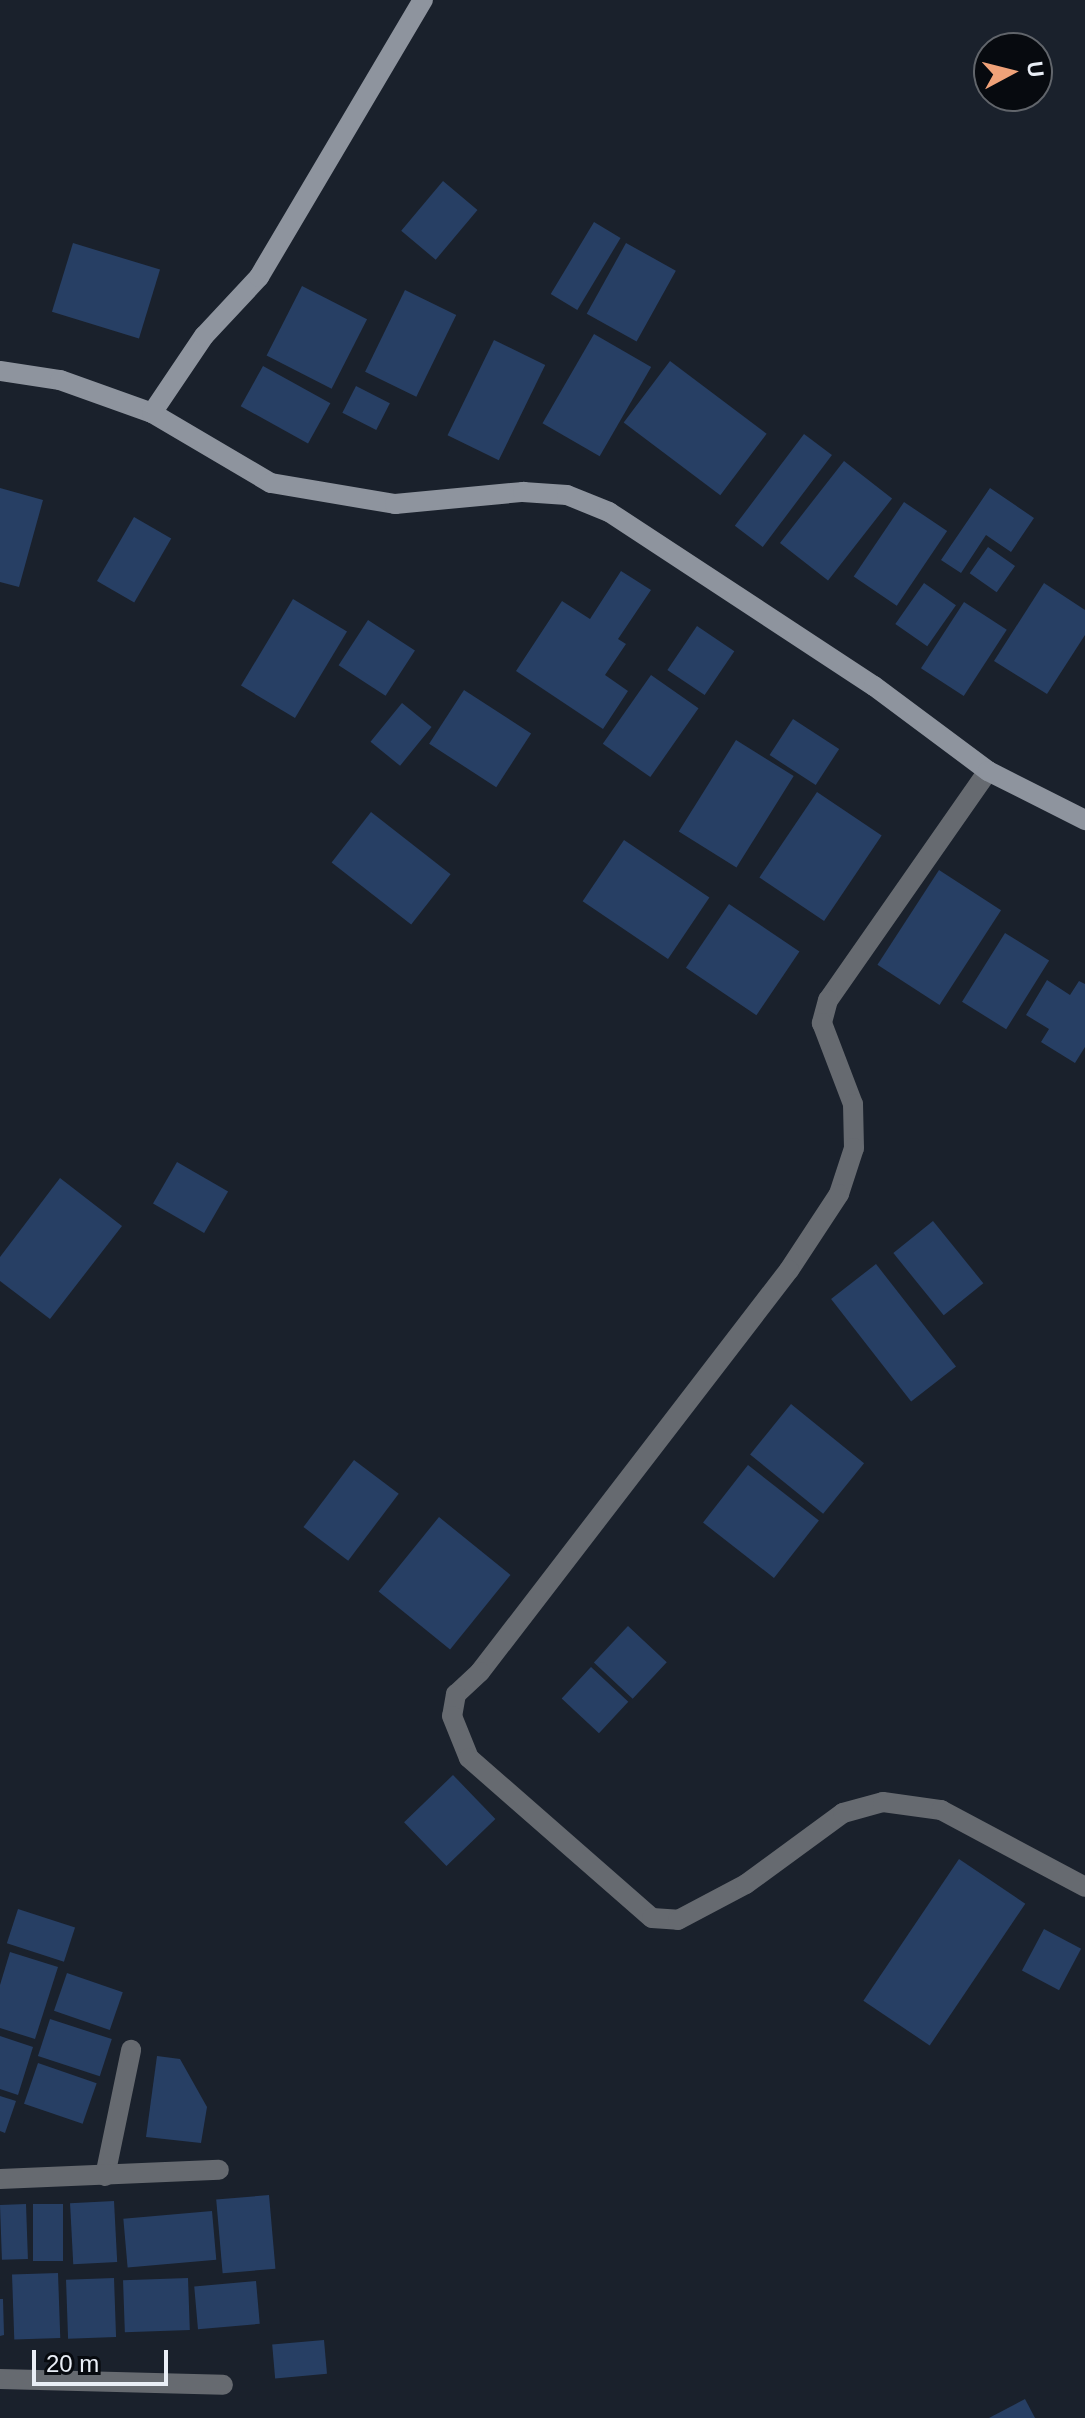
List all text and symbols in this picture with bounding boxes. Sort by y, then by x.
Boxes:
north arrow [973,32,1053,112]
text: U [1022,60,1049,79]
scale bar [36,2334,172,2384]
text: 20 m [46,2350,99,2377]

